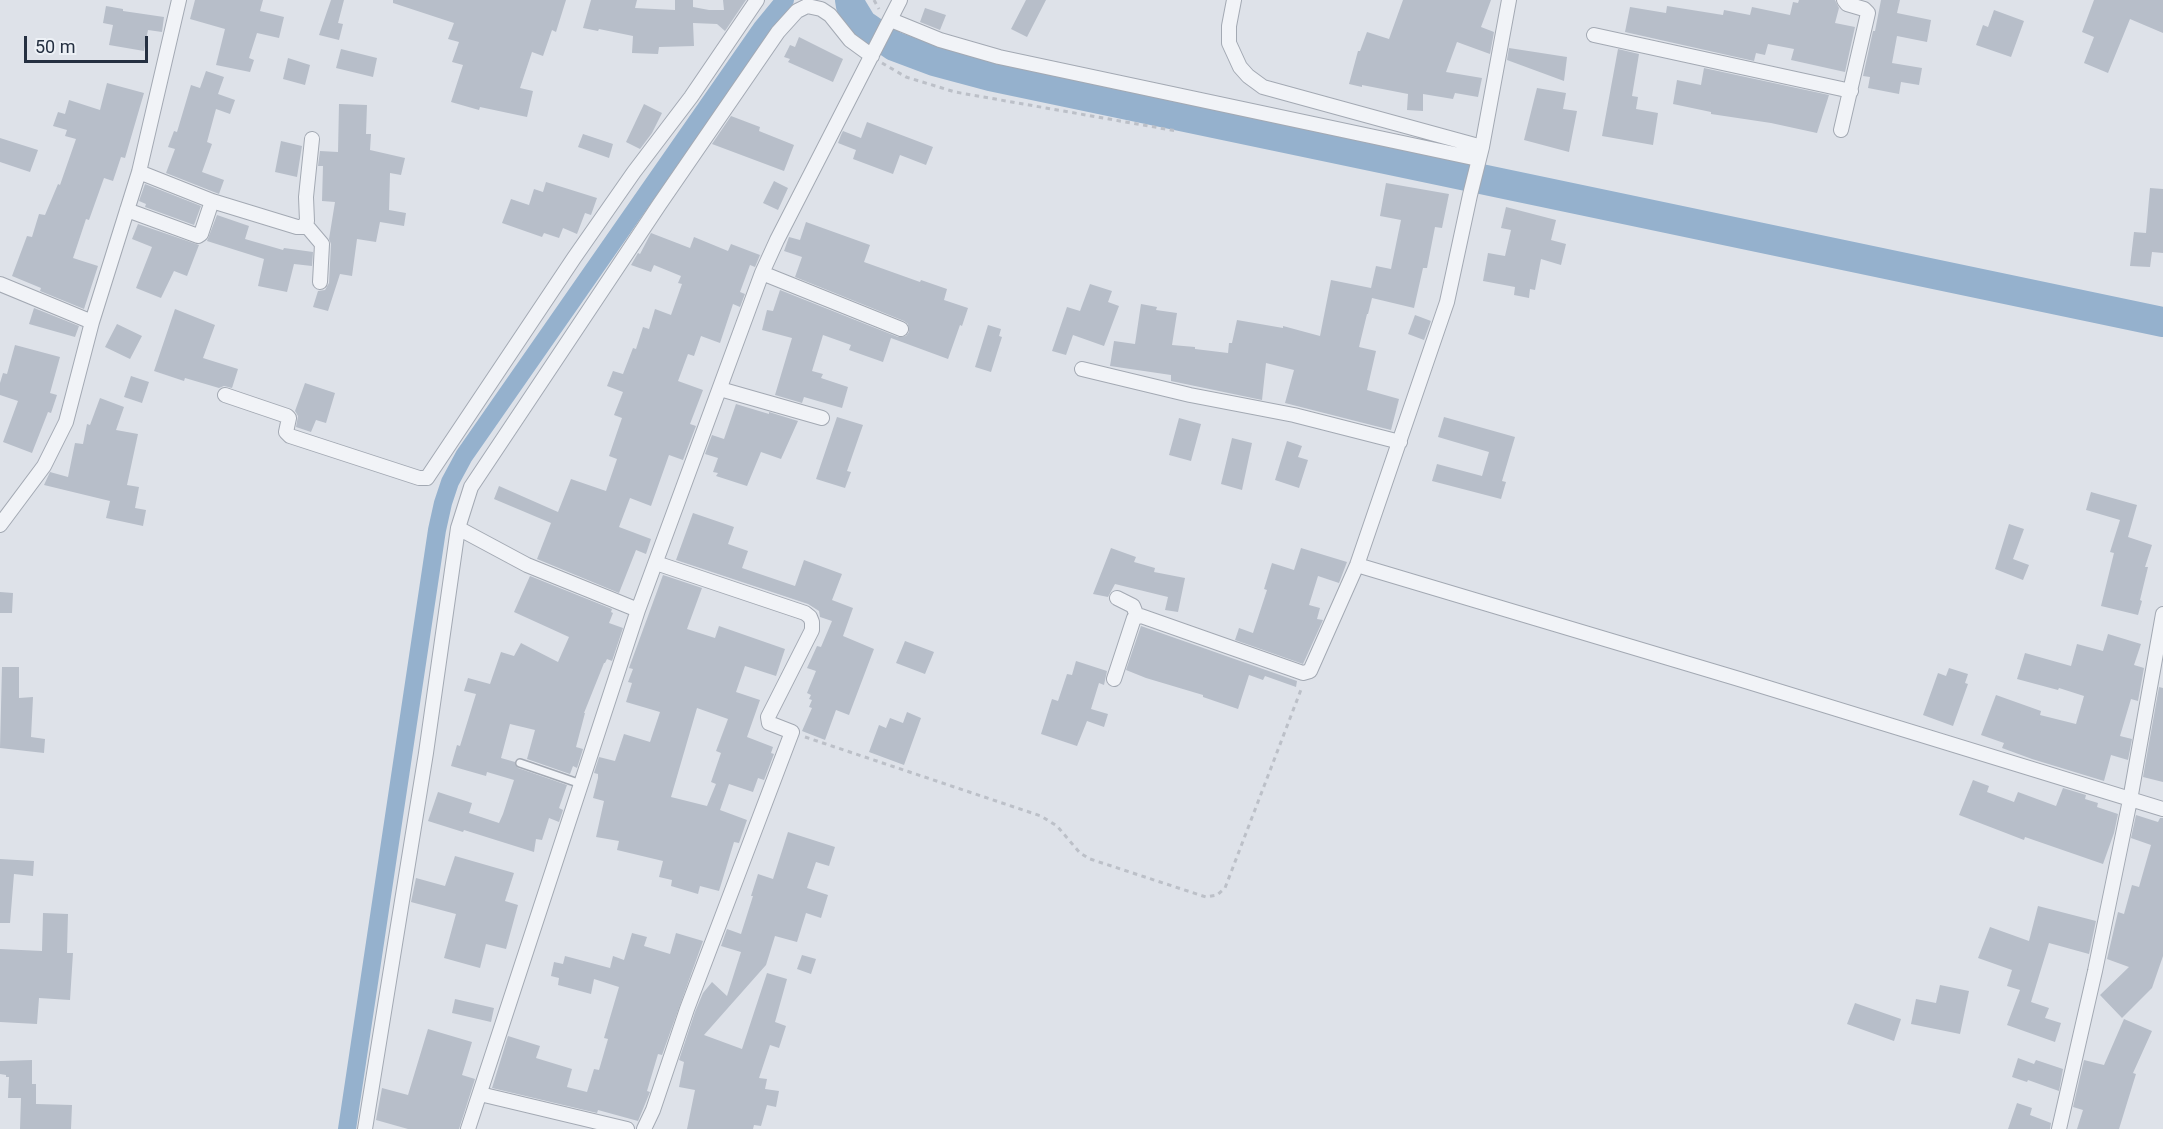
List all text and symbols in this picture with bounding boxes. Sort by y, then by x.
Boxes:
scale bar [27,24,152,62]
text: 50 m [35,36,75,57]

